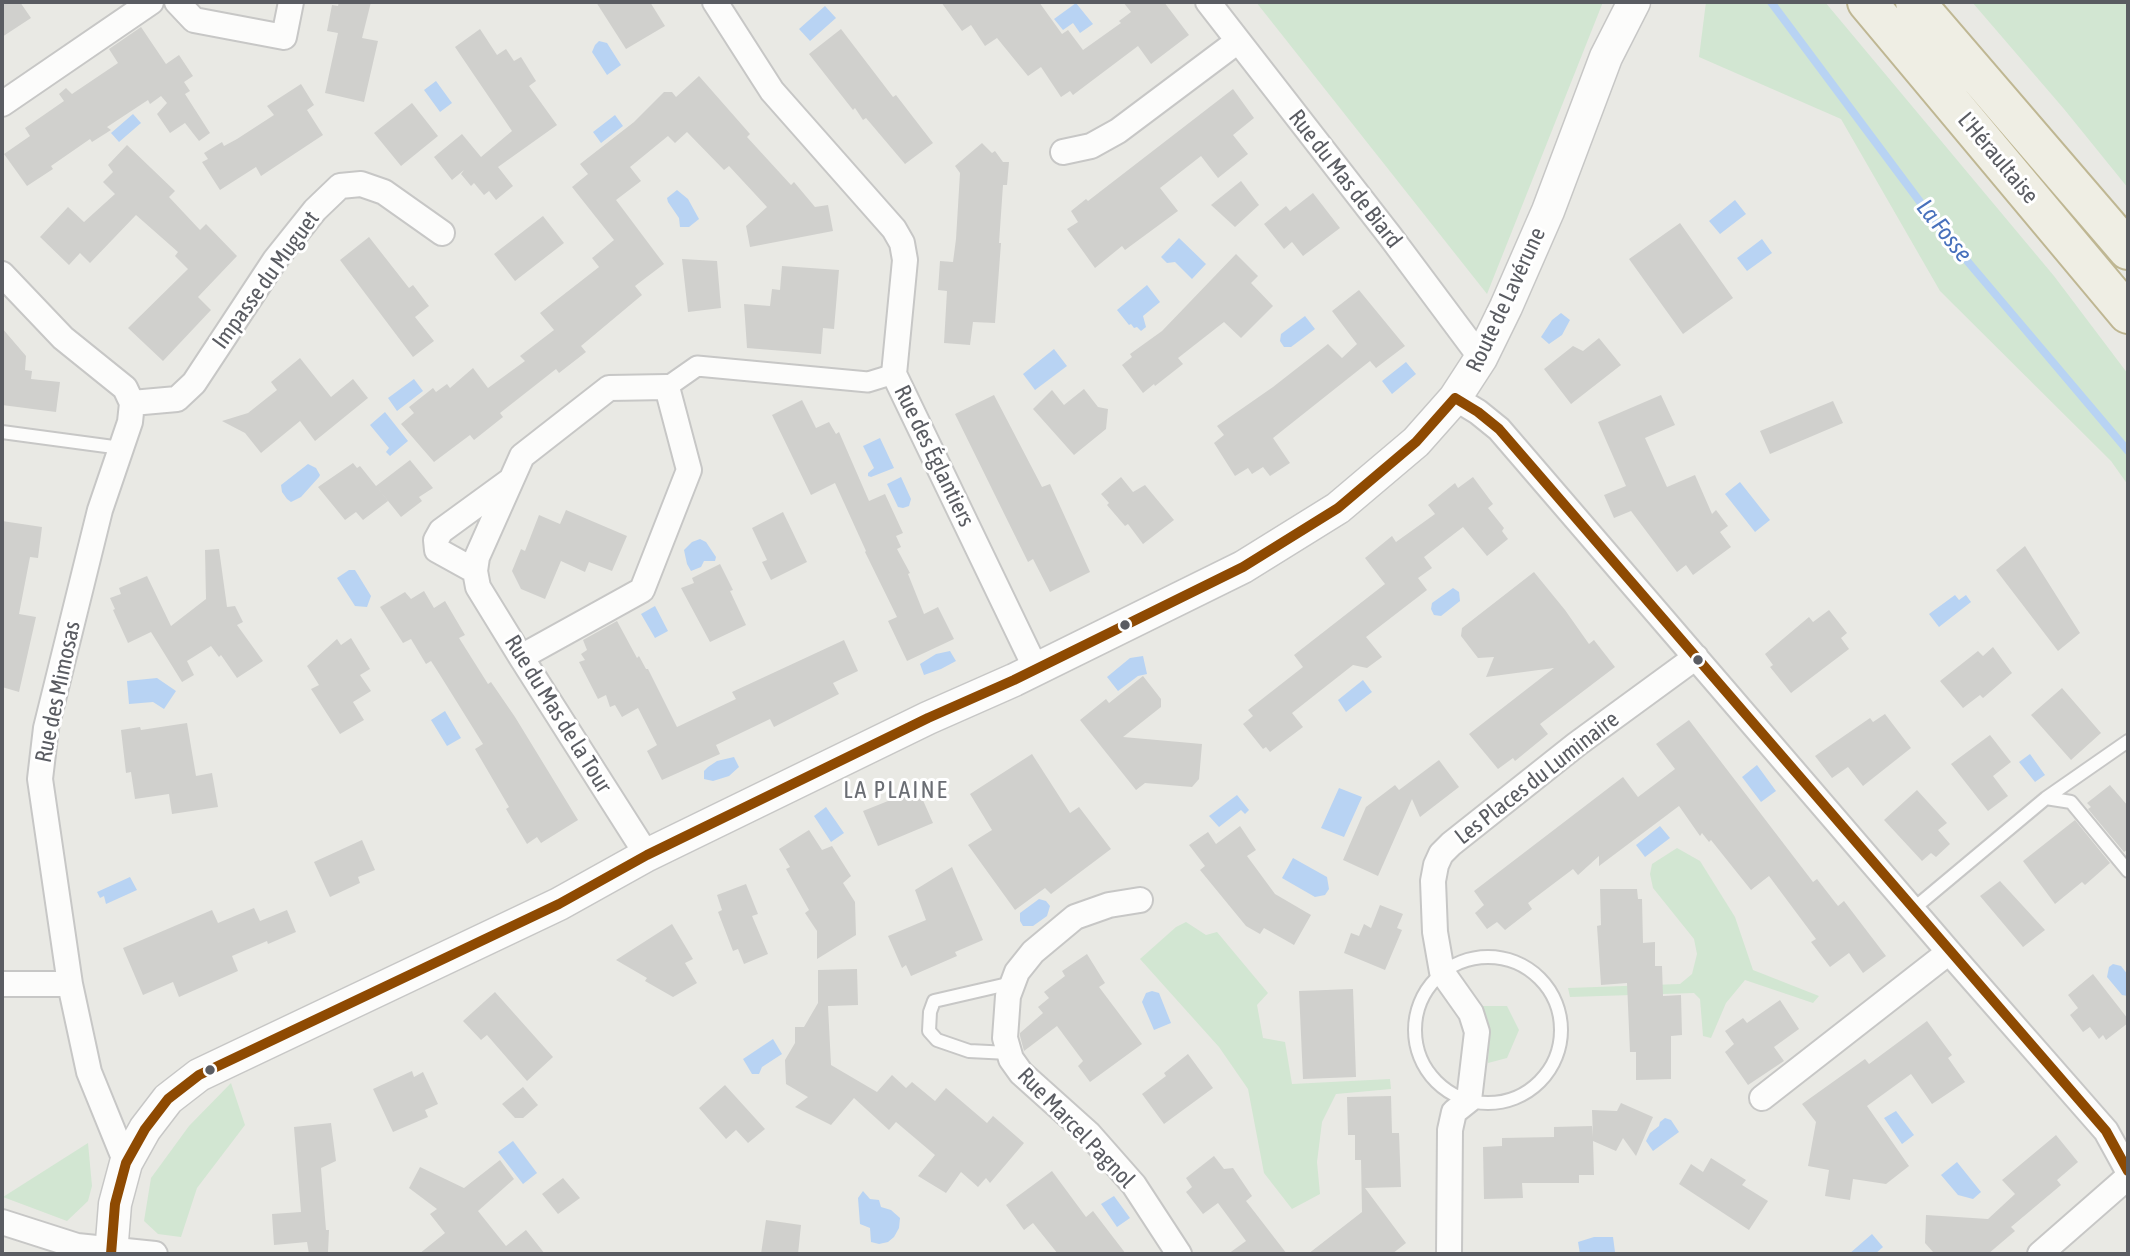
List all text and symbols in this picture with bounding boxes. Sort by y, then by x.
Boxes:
street label: Rue du Mas de Biard [1282,104,1408,254]
street label: L'Héraultaise [1952,107,2044,209]
water label: La Fosse [1910,194,1978,268]
street label: Impasse du Muguet [207,206,325,354]
street label: Route de Lavérune [1460,223,1552,377]
street label: Rue des Églantiers [888,381,980,531]
unlabelled marker [1118,618,1132,632]
street label: Rue des Mimosas [30,619,86,765]
street label: Rue du Mas de la Tour [498,630,618,798]
unlabelled marker [1691,653,1705,667]
street label: Les Places du Luminaire [1450,705,1624,851]
district label: LA PLAINE [844,776,948,804]
street label: Rue Marcel Pagnol [1012,1062,1140,1194]
unlabelled marker [203,1063,217,1077]

